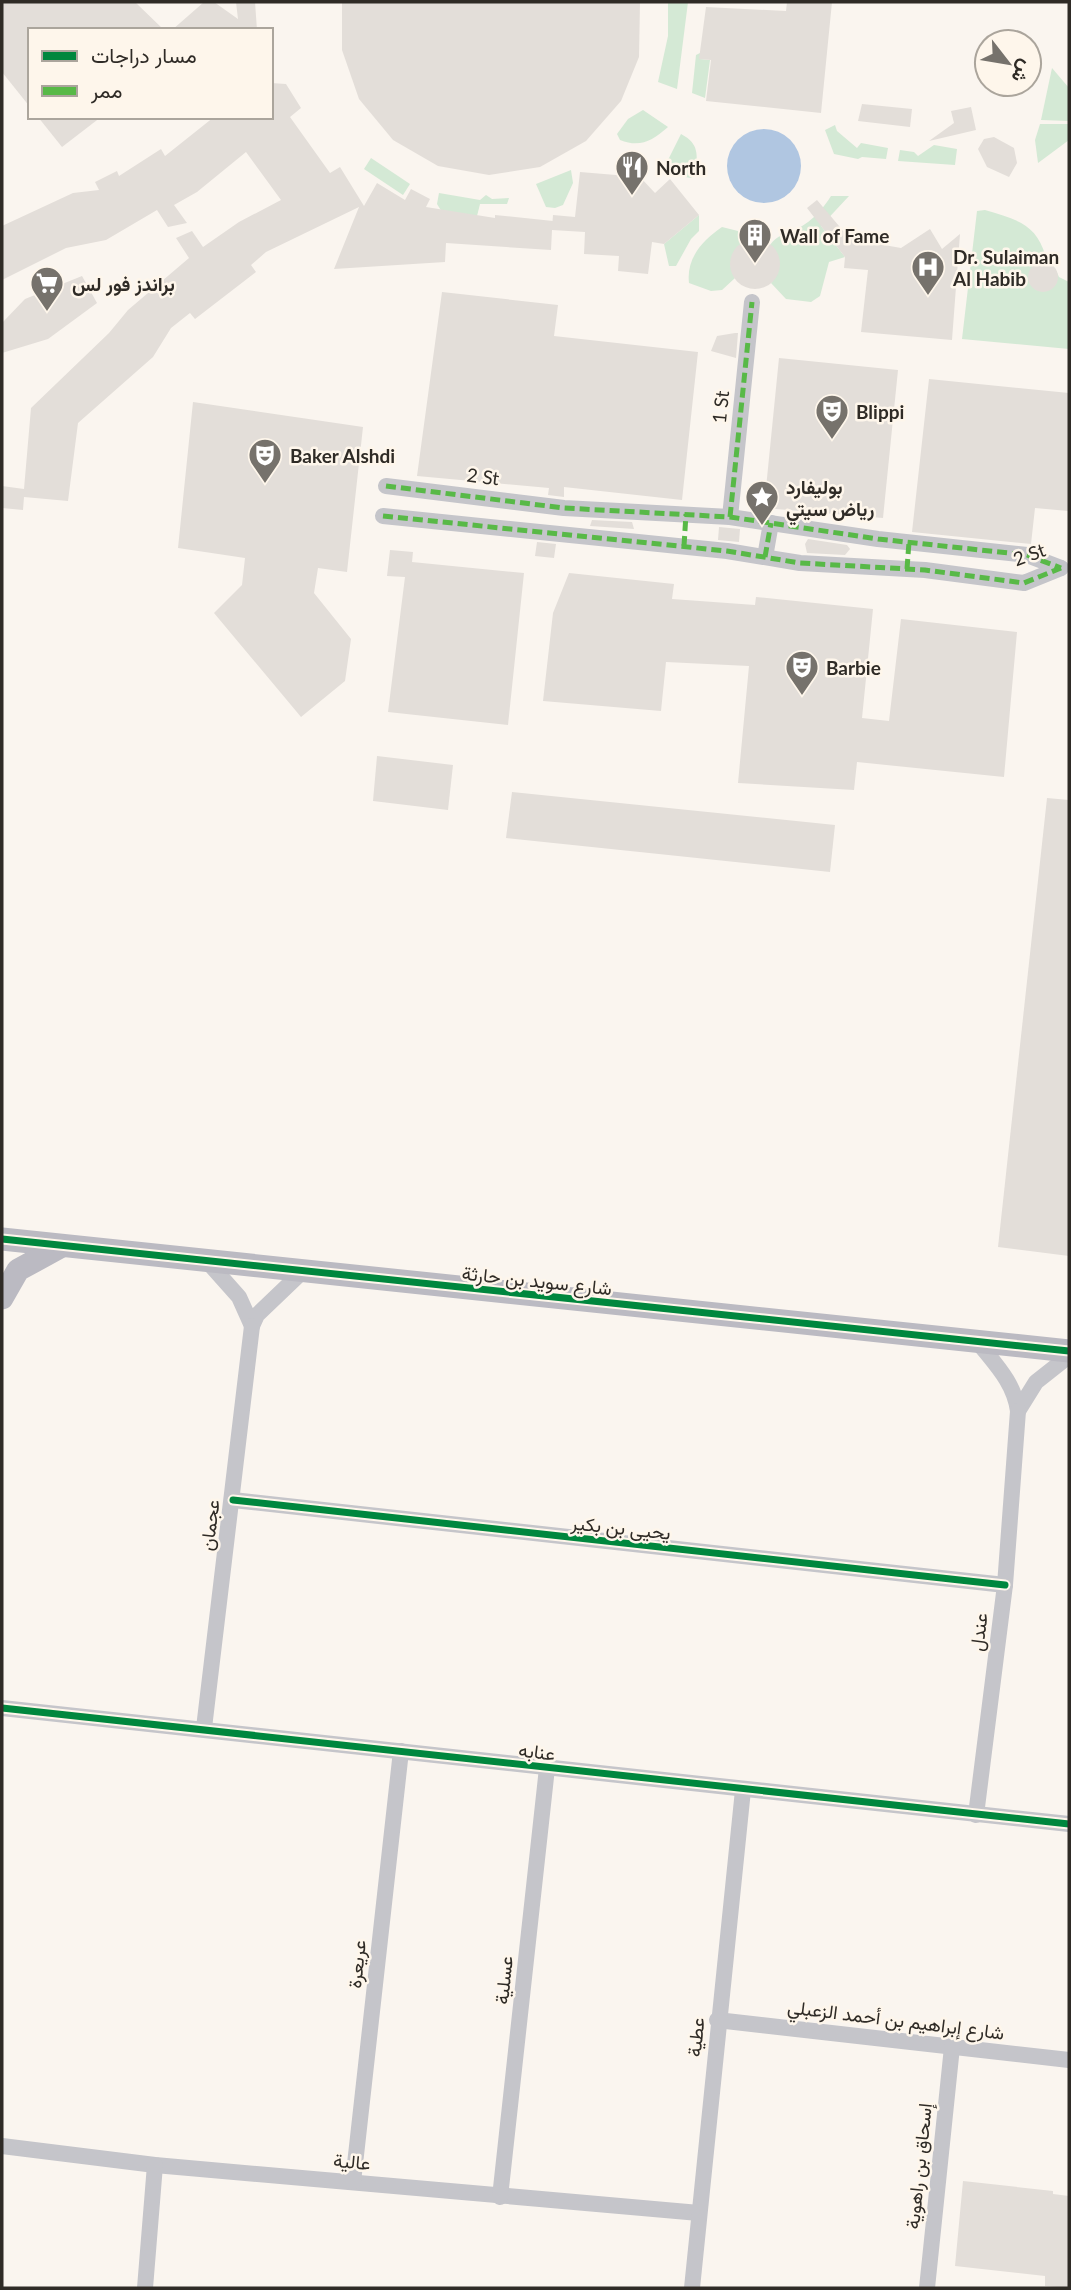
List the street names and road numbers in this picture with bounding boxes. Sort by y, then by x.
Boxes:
street label: 1 St [707,389,733,424]
street label: 2 St [465,463,501,489]
street label: 2 St [1010,538,1048,570]
street label: شارع سويد بن حارثة [461,1261,613,1301]
street label: عجمان [194,1498,225,1552]
street label: يحيى بن بكير [569,1510,672,1545]
street label: عندل [964,1611,993,1653]
street label: عنابه [517,1737,557,1766]
street label: عريعرة [342,1939,371,1990]
street label: عسلية [489,1955,518,2006]
street label: شارع إبراهيم بن أحمد الزعبلي [786,1994,1006,2049]
street label: عطية [681,2016,709,2058]
street label: إسحاق بن راهوية [900,2102,938,2230]
street label: عالية [332,2148,371,2175]

